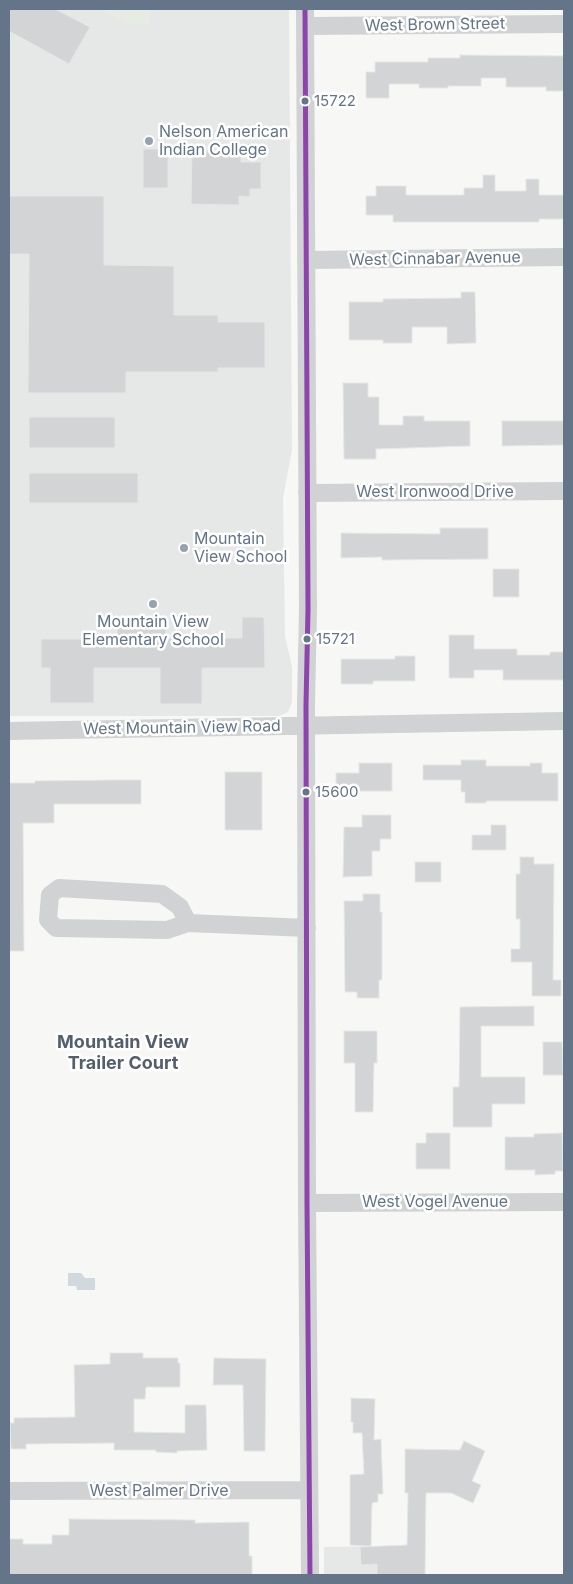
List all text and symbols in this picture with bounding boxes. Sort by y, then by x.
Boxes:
street label: West Brown Street [365,14,505,36]
place label: 15722 [314,92,356,110]
marker: 15722 [300,96,310,106]
place label: Nelson American Indian College [159,122,289,160]
marker: Nelson American Indian College [143,135,155,147]
street label: West Cinnabar Avenue [349,248,521,270]
street label: West Ironwood Drive [356,482,514,502]
place label: Mountain View School [194,529,287,567]
marker: Mountain View School [178,542,190,554]
marker: Mountain View Elementary School [147,598,159,610]
place label: Mountain View Elementary School [82,612,224,650]
place label: 15721 [316,630,355,648]
marker: 15721 [302,634,312,644]
street label: West Mountain View Road [83,717,281,739]
place label: 15600 [315,783,358,801]
marker: 15600 [301,787,311,797]
district label: Mountain View Trailer Court [57,1032,189,1074]
street label: West Vogel Avenue [362,1192,508,1212]
street label: West Palmer Drive [89,1481,229,1501]

